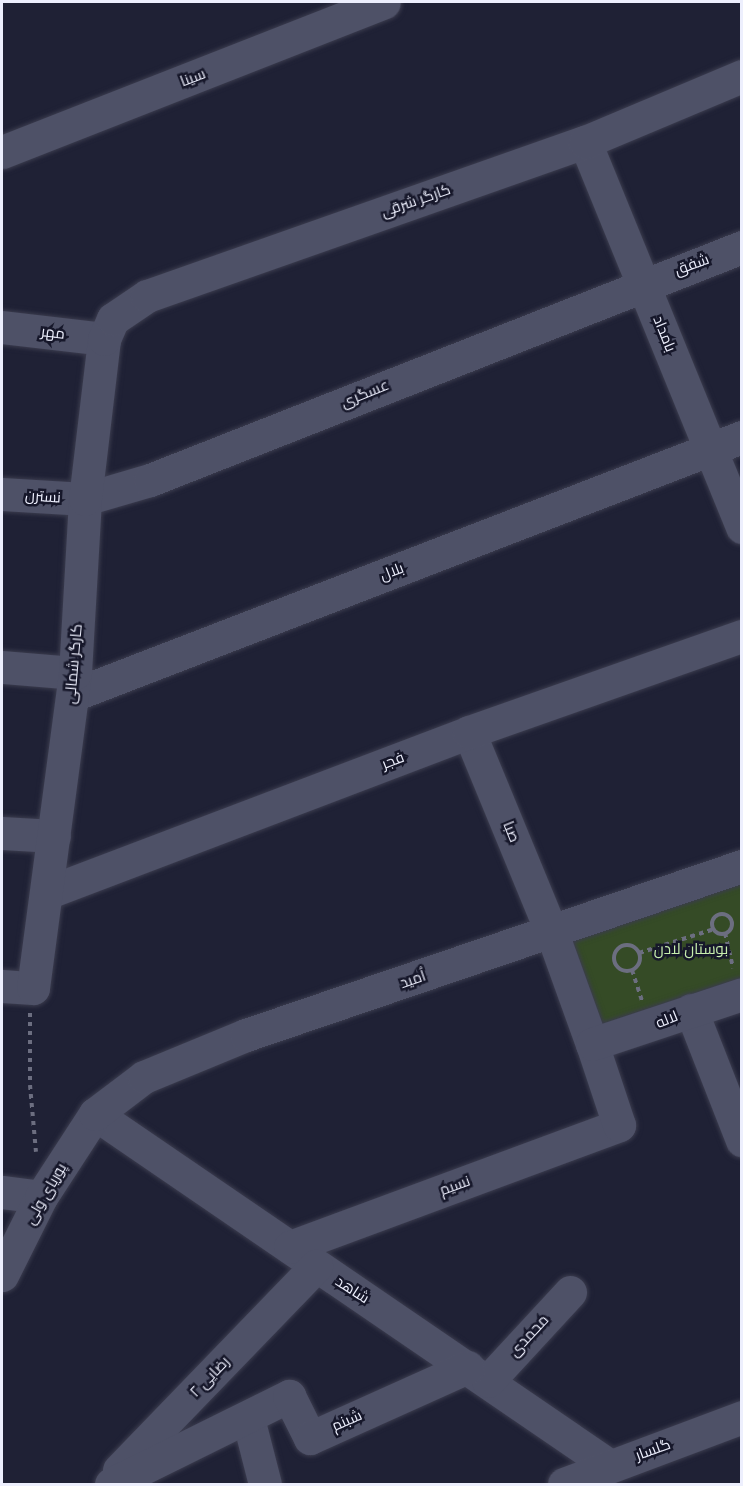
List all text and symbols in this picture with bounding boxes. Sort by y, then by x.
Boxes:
street label: سینا [178,65,208,91]
street label: کارگر شرقی [379,181,453,221]
street label: شفق [672,250,712,280]
street label: بامداد [649,313,679,355]
street label: مهر [40,323,66,343]
street label: عسگری [338,376,392,412]
street label: نسترن [25,487,61,507]
street label: بلال [378,559,406,585]
street label: کارگر شمالی [62,623,86,705]
street label: فجر [379,749,407,773]
street label: صبا [499,819,523,845]
park label: بوستان لادن [654,941,728,959]
street label: اُمید [398,967,428,993]
street label: لاله [653,1007,681,1033]
street label: پوریای ولی [21,1160,71,1228]
street label: نسیم [437,1172,473,1200]
street label: شاهد [332,1272,372,1308]
street label: محمدی [505,1311,553,1361]
street label: رضایی ۲ [186,1353,234,1401]
street label: شبنم [329,1406,365,1436]
street label: گلسار [633,1435,673,1465]

